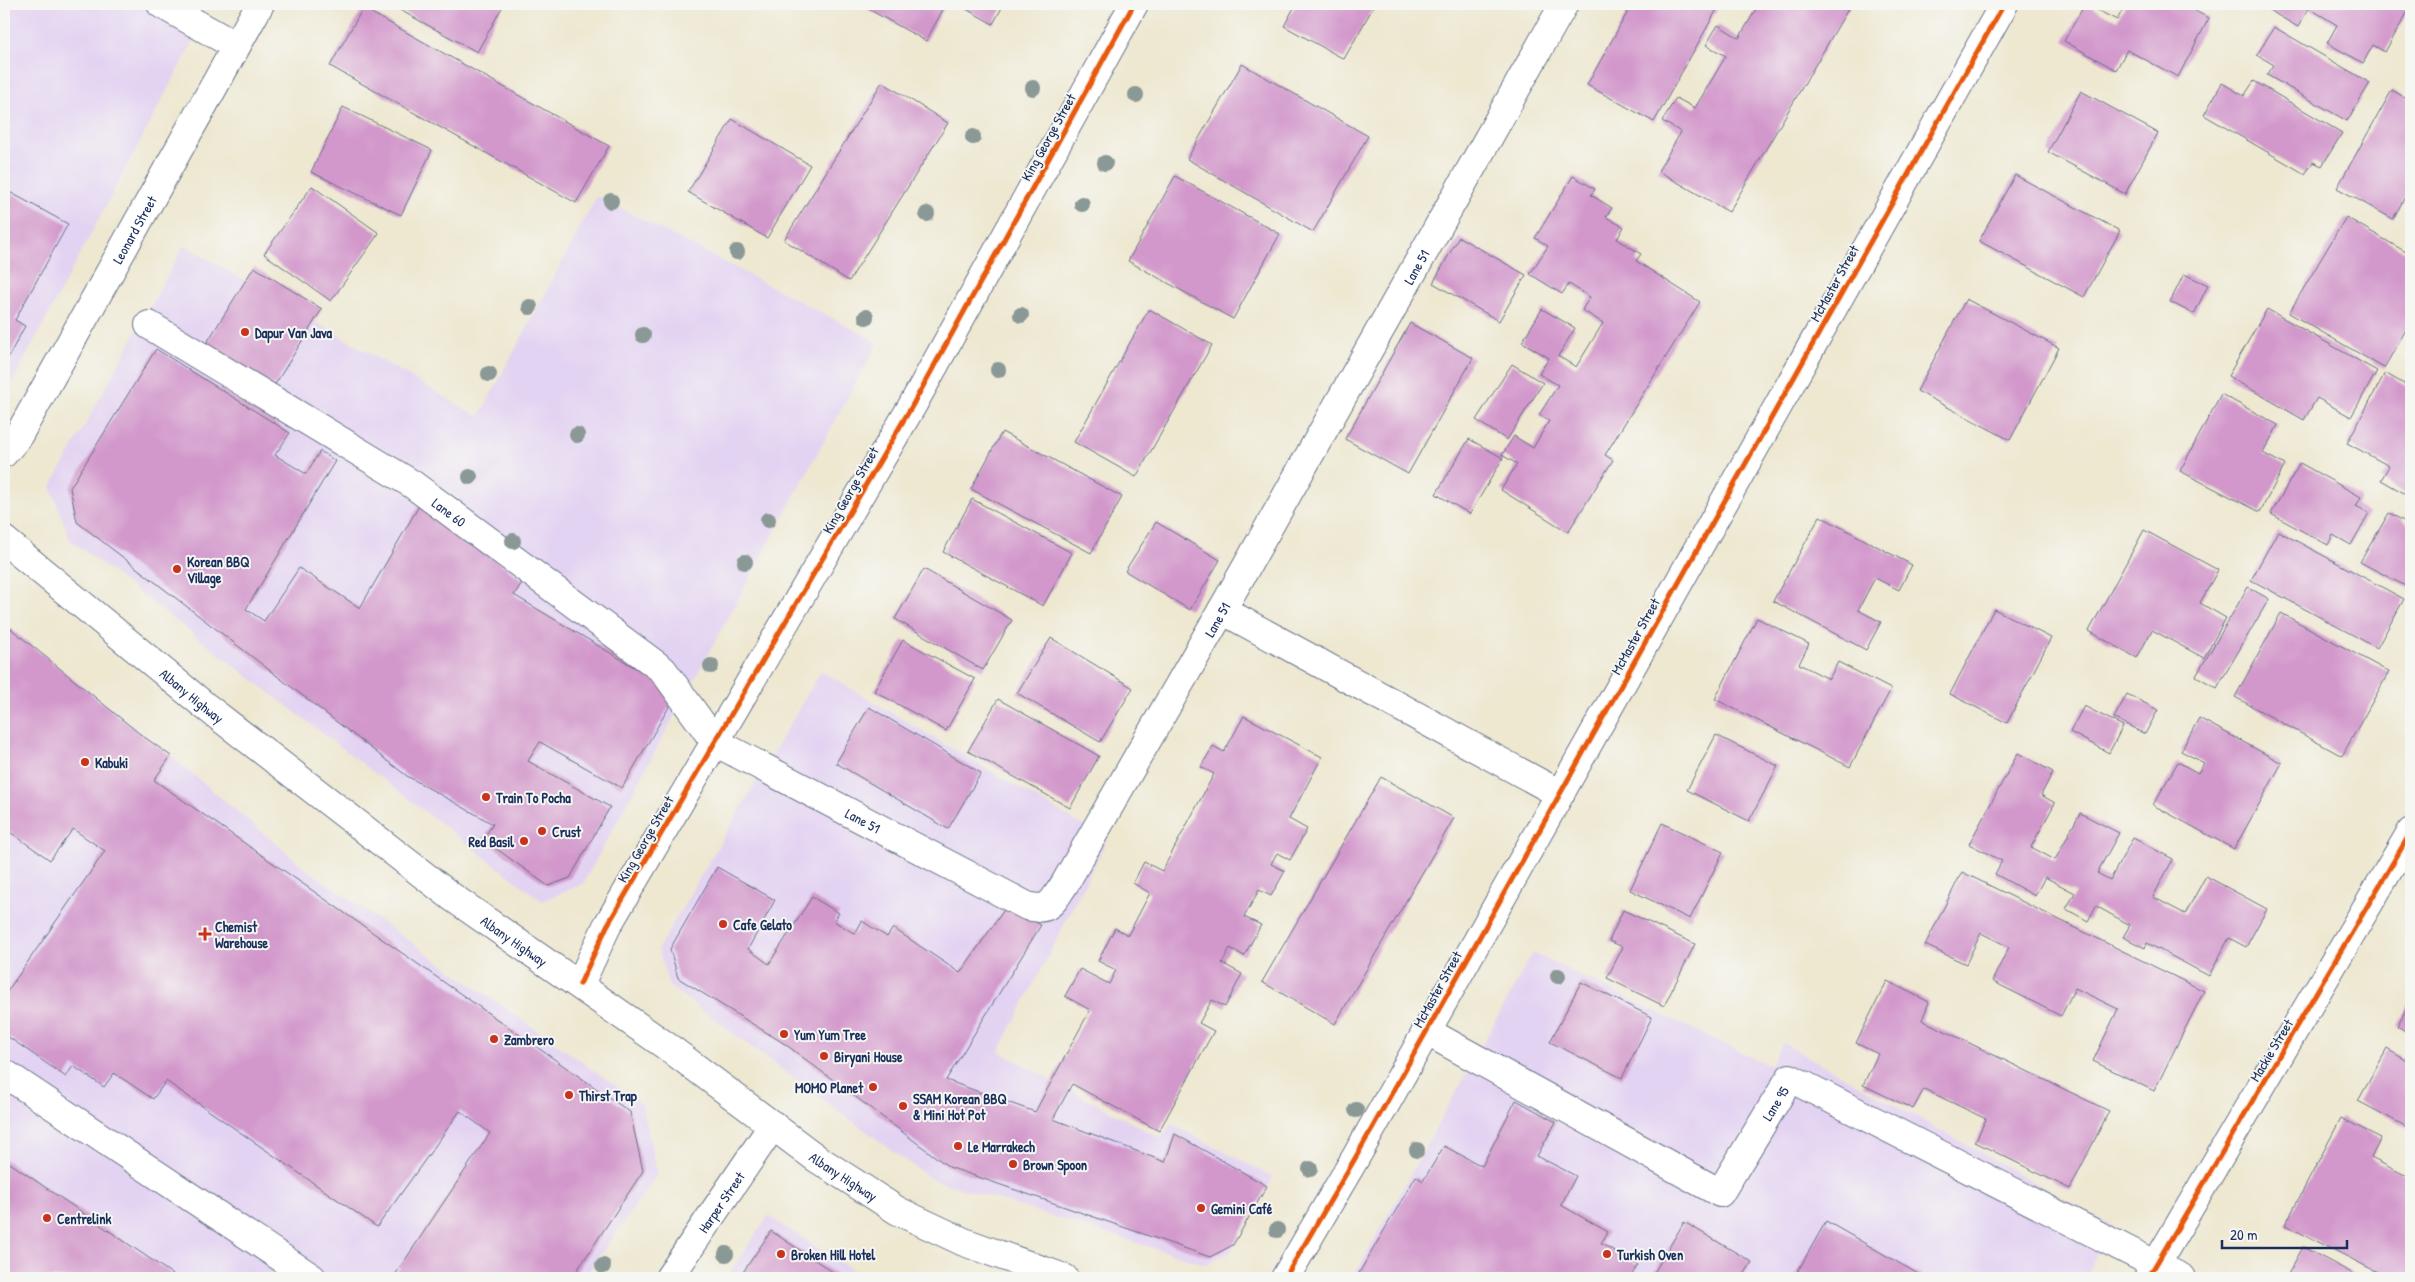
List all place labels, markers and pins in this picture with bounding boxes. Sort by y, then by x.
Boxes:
place label: Dapur Van Java [255,323,333,344]
marker: Dapur Van Java [239,326,251,338]
place label: Korean BBQ Village [187,552,249,589]
marker: Korean BBQ Village [171,563,183,575]
place label: Kabuki [95,753,128,772]
marker: Kabuki [79,756,91,768]
place label: Train To Pocha [495,788,571,807]
marker: Train To Pocha [480,791,492,803]
place label: Crust [552,822,582,841]
marker: Crust [536,825,548,837]
place label: Red Basil [469,832,514,851]
marker: Red Basil [518,835,530,847]
place label: Cafe Gelato [733,915,792,934]
place label: Chemist Warehouse [215,917,269,952]
marker: Cafe Gelato [717,918,729,930]
marker: Chemist Warehouse [199,928,211,940]
place label: Yum Yum Tree [794,1025,867,1044]
marker: Yum Yum Tree [778,1028,790,1040]
place label: Zambrero [504,1030,554,1049]
marker: Zambrero [488,1033,500,1045]
place label: Biryani House [834,1047,903,1068]
marker: Biryani House [818,1050,830,1062]
place label: MOMO Planet [795,1078,864,1097]
marker: MOMO Planet [867,1081,879,1093]
place label: Thirst Trap [578,1086,638,1107]
marker: Thirst Trap [563,1089,575,1101]
place label: SSAM Korean BBQ & Mini Hot Pot [913,1089,1007,1124]
marker: SSAM Korean BBQ & Mini Hot Pot [897,1100,909,1112]
place label: Le Marrakech [968,1137,1035,1156]
marker: Le Marrakech [952,1140,964,1152]
place label: Brown Spoon [1023,1155,1087,1176]
marker: Brown Spoon [1007,1158,1019,1170]
place label: Gemini Café [1211,1199,1273,1218]
marker: Gemini Café [1195,1202,1207,1214]
place label: Centrelink [57,1209,112,1228]
marker: Centrelink [41,1212,53,1224]
place label: Broken Hill Hotel [791,1245,876,1264]
place label: Turkish Oven [1616,1245,1683,1264]
marker: Broken Hill Hotel [775,1248,787,1260]
marker: Turkish Oven [1601,1248,1613,1260]

